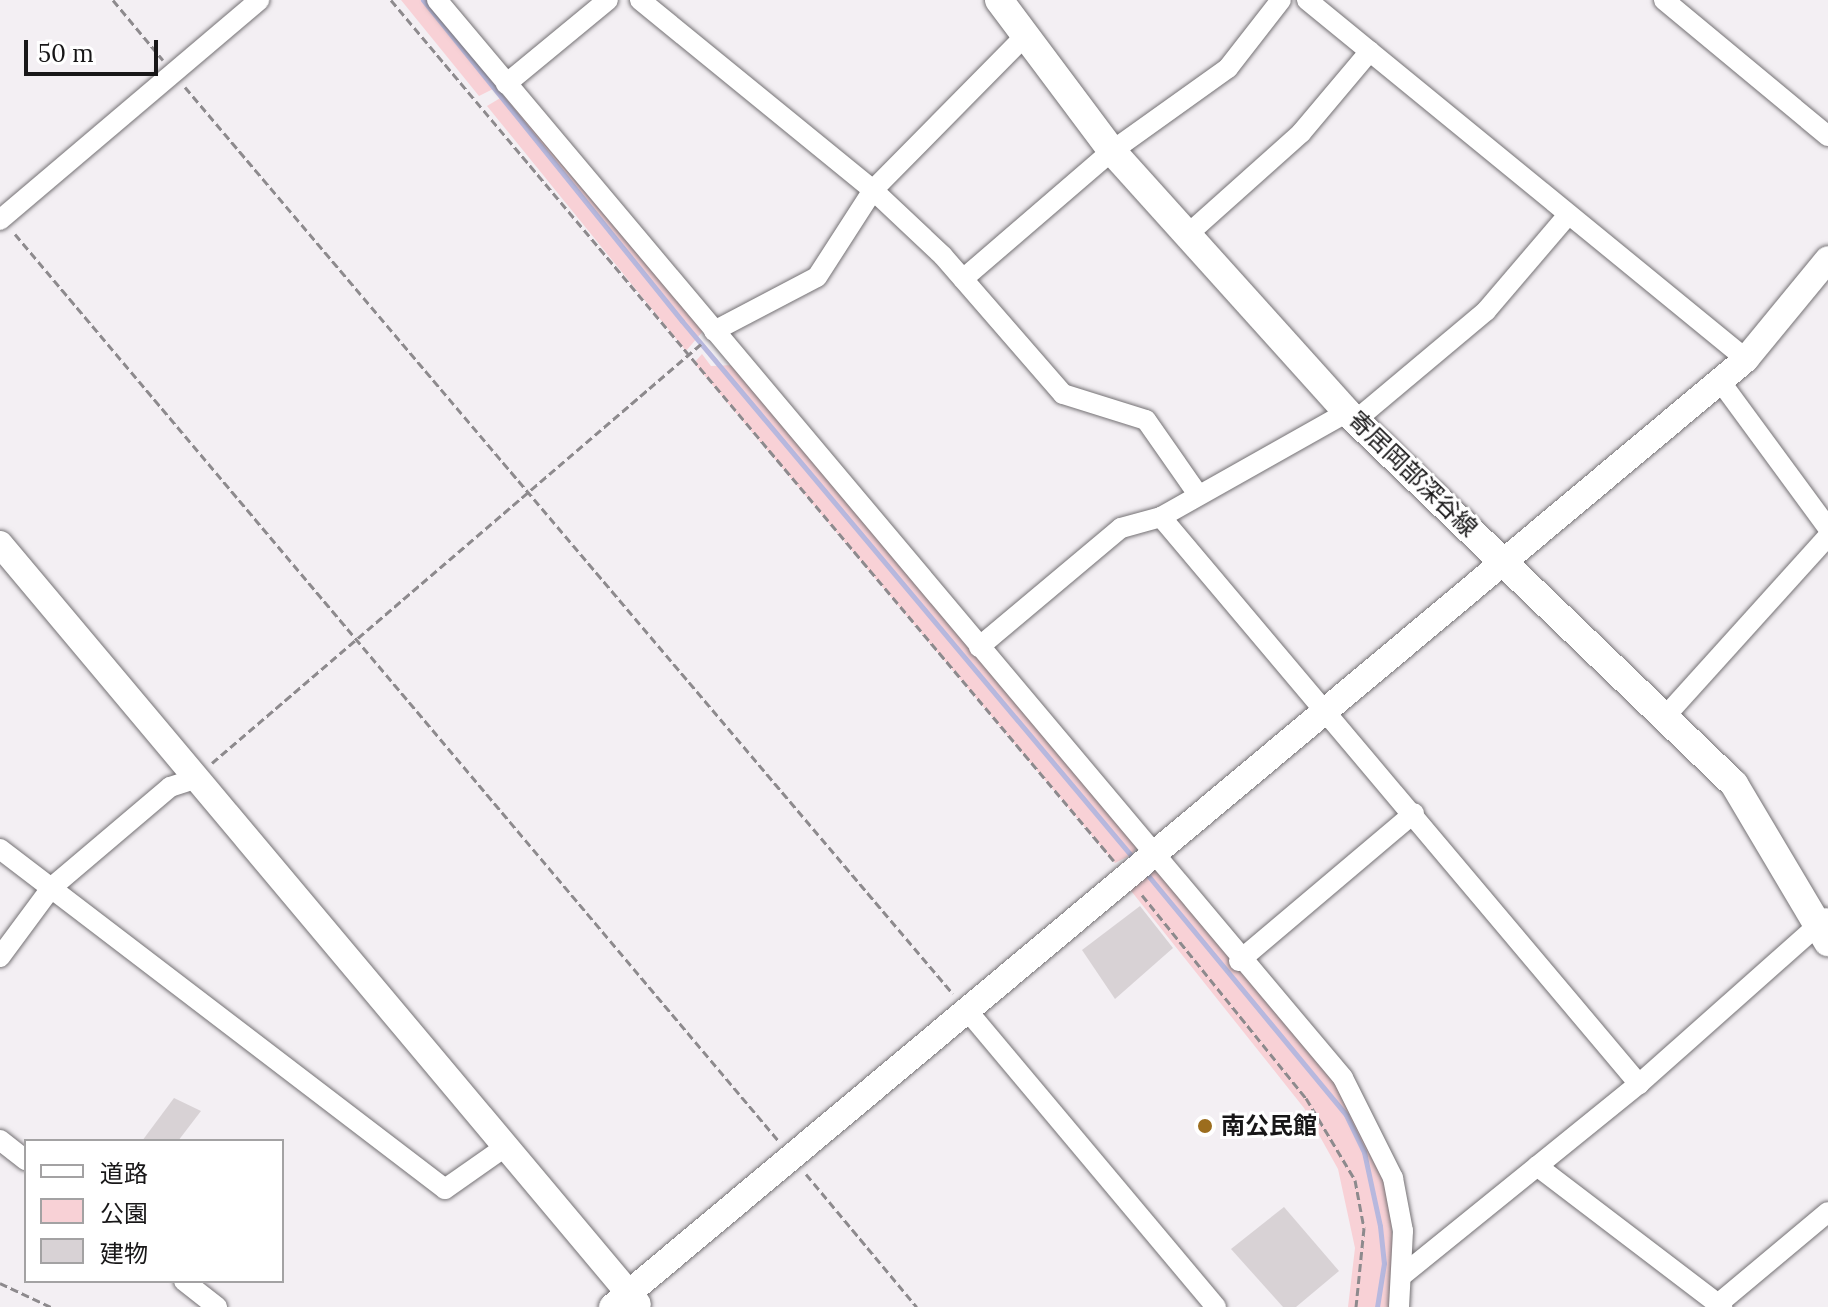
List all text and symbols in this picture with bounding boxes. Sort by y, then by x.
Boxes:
scale bar [28,24,162,74]
text: 50 m [38,38,94,69]
street label: 寄居岡部深谷線 [1343,405,1483,543]
place label: 南公民館 [1221,1112,1317,1140]
marker: 南公民館 [1196,1117,1214,1135]
legend [24,1139,284,1283]
text: 道路 [100,1158,148,1189]
text: 公園 [100,1198,148,1229]
text: 建物 [100,1238,148,1269]

